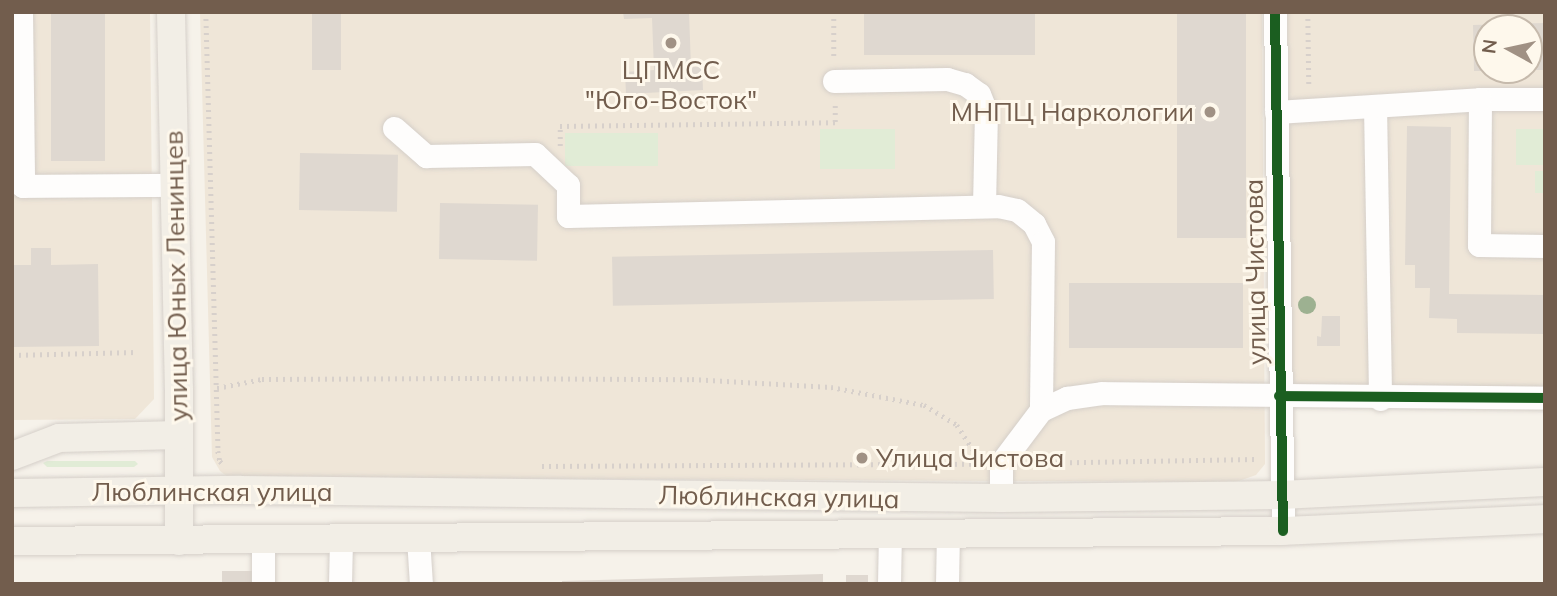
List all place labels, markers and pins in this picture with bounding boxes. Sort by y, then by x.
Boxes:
marker: ЦПМСС "Юго-Восток" [663,35,679,51]
place label: ЦПМСС "Юго-Восток" [585,54,757,116]
place label: МНПЦ Наркологии [951,96,1194,128]
marker: МНПЦ Наркологии [1200,102,1220,122]
place label: Улица Чистова [876,442,1064,474]
marker: Улица Чистова [854,450,870,466]

